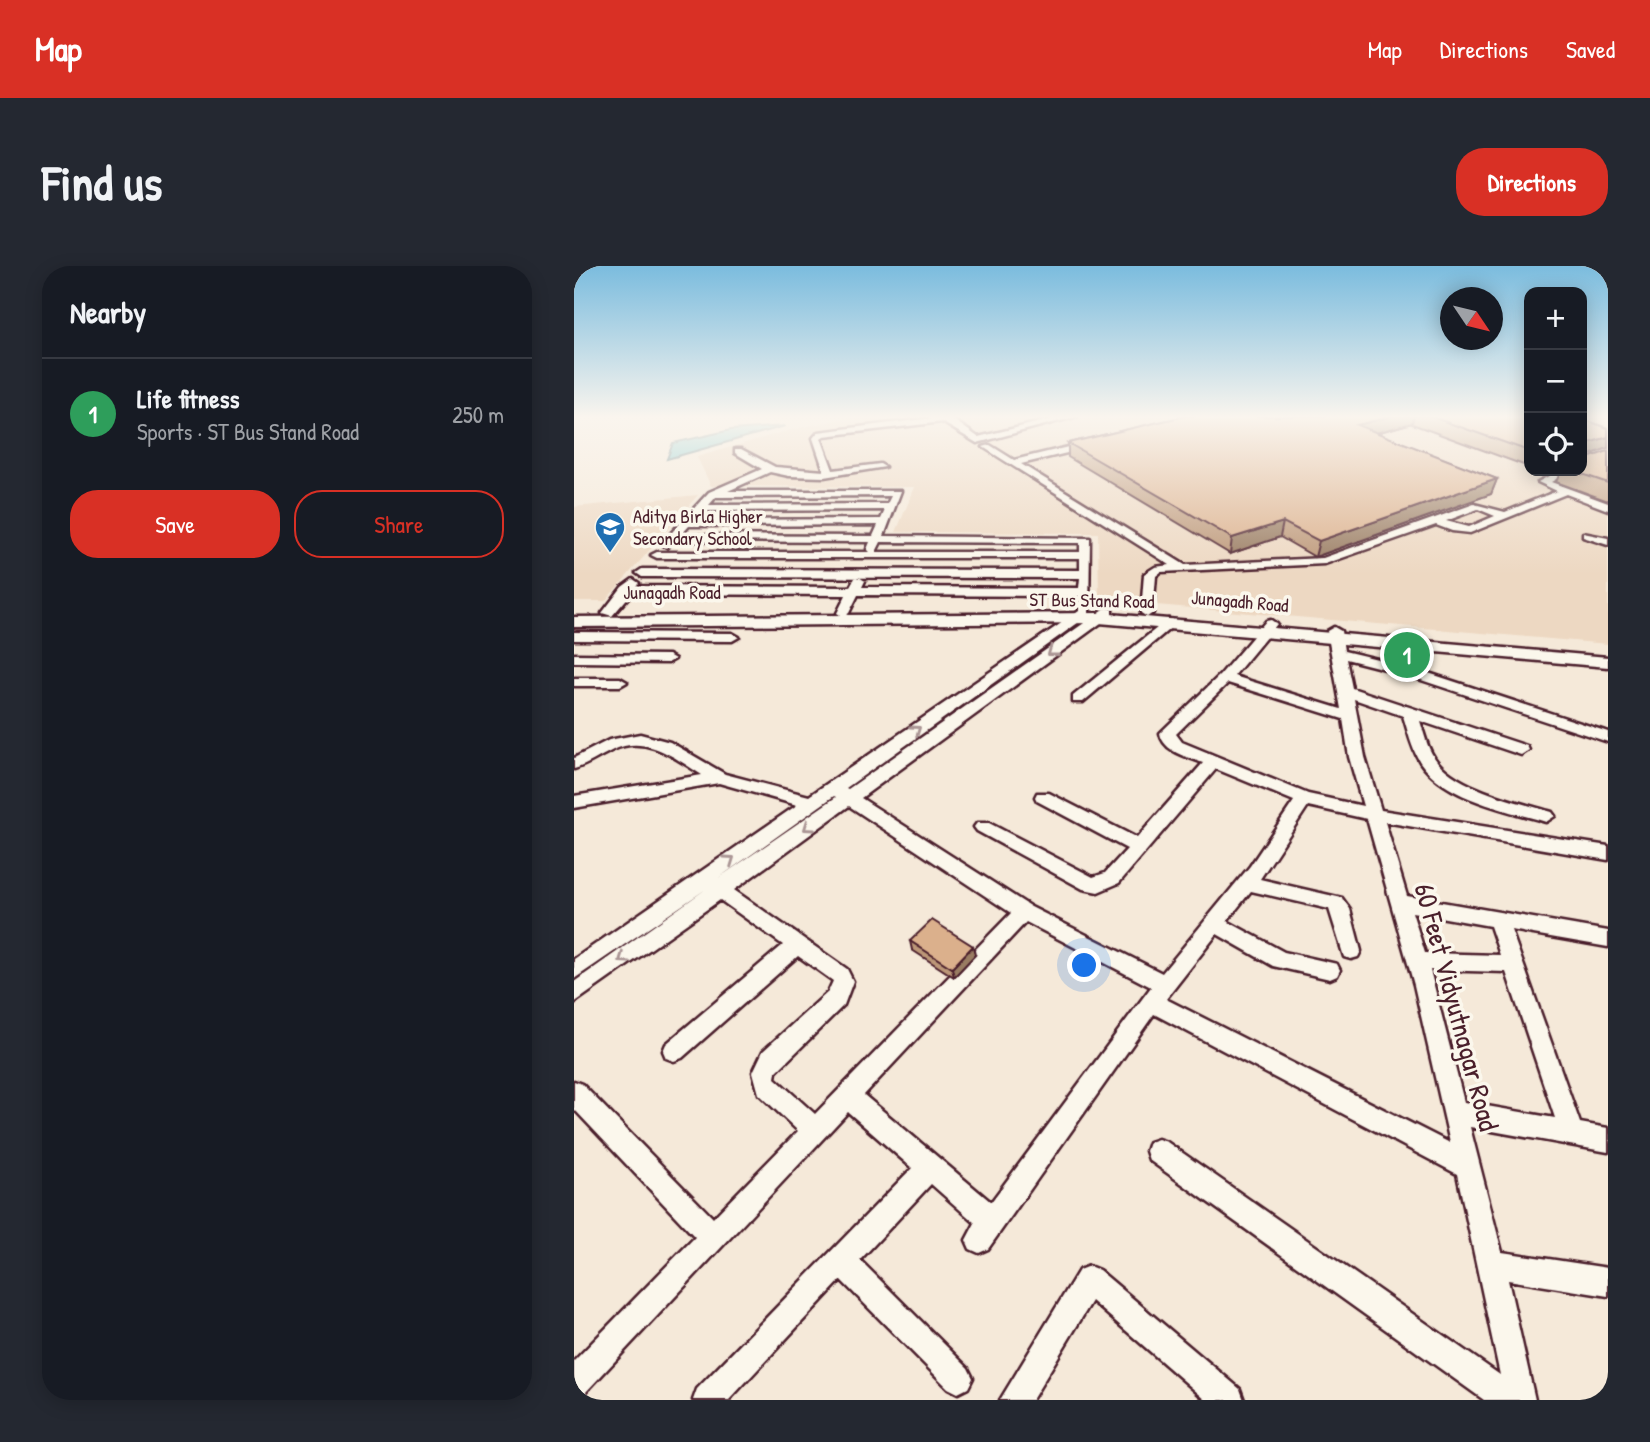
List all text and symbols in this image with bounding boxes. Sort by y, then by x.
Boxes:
text: Map [35,27,82,71]
text: Map [1368,33,1402,65]
text: Directions [1440,33,1528,65]
text: Saved [1566,33,1615,65]
button: Directions [1456,148,1608,216]
text: Find us [42,149,162,215]
north arrow [1440,287,1503,350]
map controls [1524,287,1587,476]
button: + [1524,287,1587,350]
text: Nearby [70,292,146,332]
button: − [1524,350,1587,413]
text: Life fitness [137,381,240,416]
text: 1 [89,399,97,430]
text: 250 m [452,399,504,430]
button: locate [1524,413,1587,476]
text: Sports · ST Bus Stand Road [137,416,359,447]
button: Save [70,490,280,558]
button: Share [294,490,504,558]
place label: Aditya Birla Higher Secondary School [633,503,764,551]
school or university icon: Aditya Birla Higher Secondary School [593,510,627,554]
street label: Junagadh Road [623,579,721,605]
street label: Junagadh Road [1190,584,1290,618]
street label: ST Bus Stand Road [1029,586,1155,614]
pin: 1 [1384,629,1430,681]
one-way arrow [1047,643,1060,656]
one-way arrow [908,726,921,738]
one-way arrow [803,819,816,831]
one-way arrow [722,856,735,869]
street label: 60 Feet Vidyutnagar Road [1406,879,1508,1135]
your location [1067,948,1101,982]
one-way arrow [618,951,631,964]

